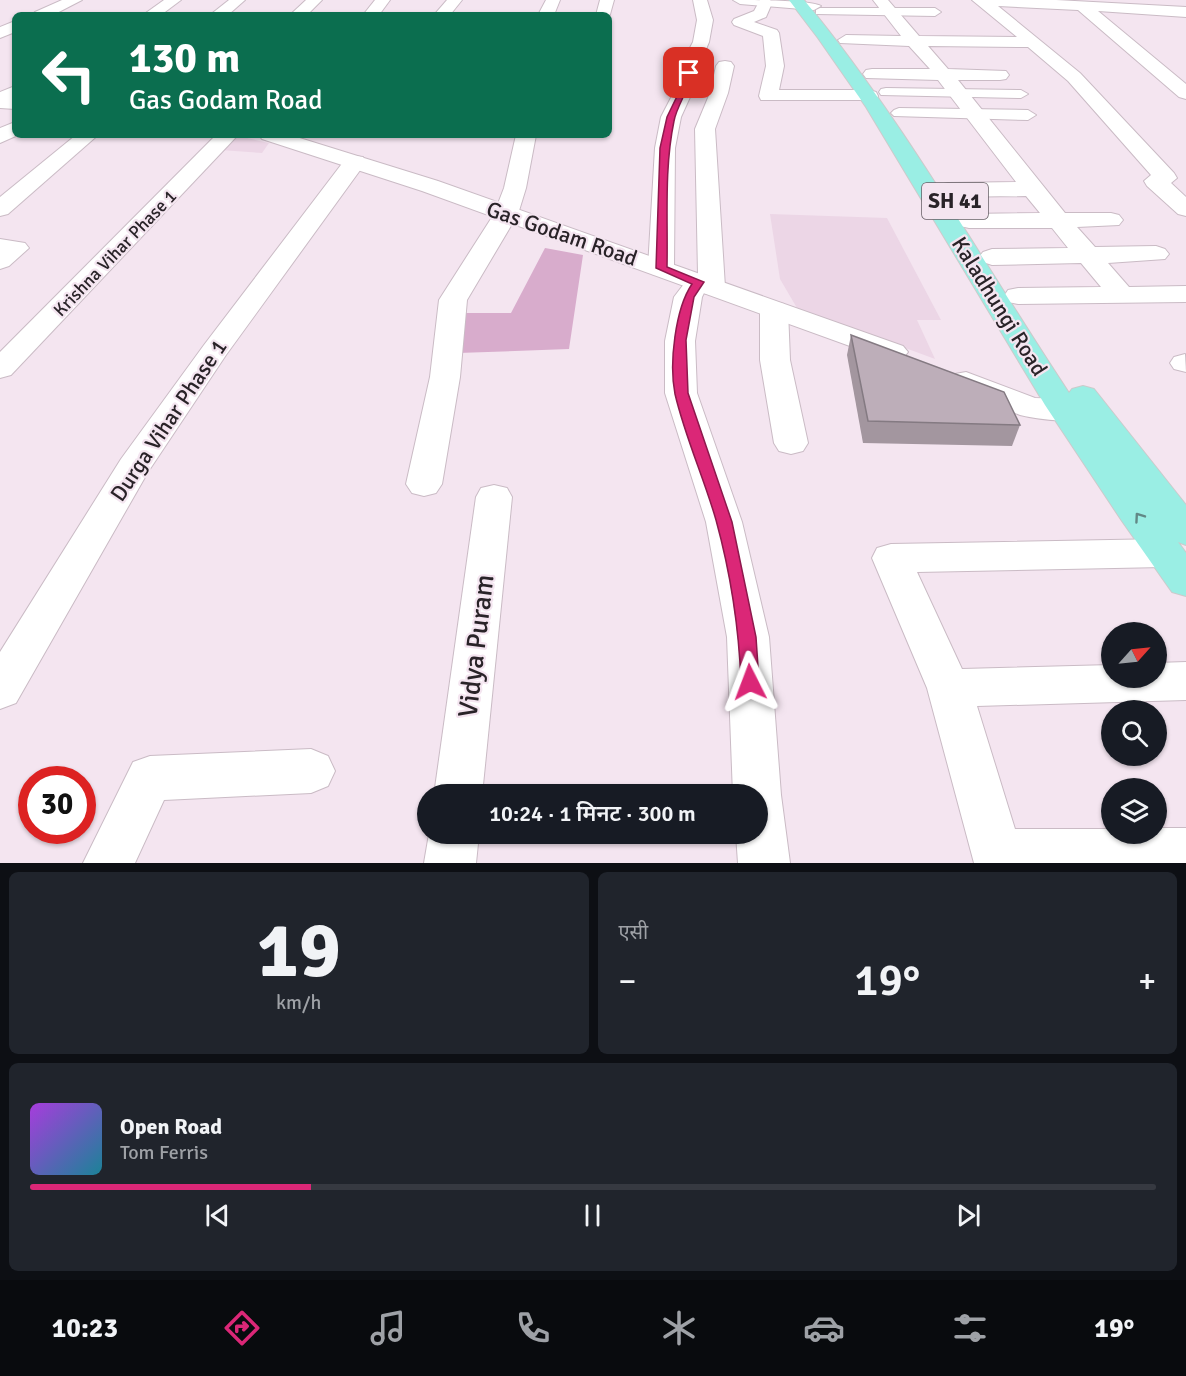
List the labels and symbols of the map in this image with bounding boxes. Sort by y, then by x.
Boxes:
pin [663,47,714,98]
road number: SH 41 [922,183,988,219]
street label: Krishna Vihar Phase 1 [49,185,181,321]
street label: Gas Godam Road [483,195,641,272]
street label: Kaladhungi Road [946,232,1053,381]
street label: Durga Vihar Phase 1 [104,334,233,506]
one-way arrow [1135,512,1146,523]
street label: Vidya Puram [451,573,502,719]
north arrow [1101,622,1167,688]
position arrow [718,650,782,714]
speed limit sign: 30 [18,766,96,844]

